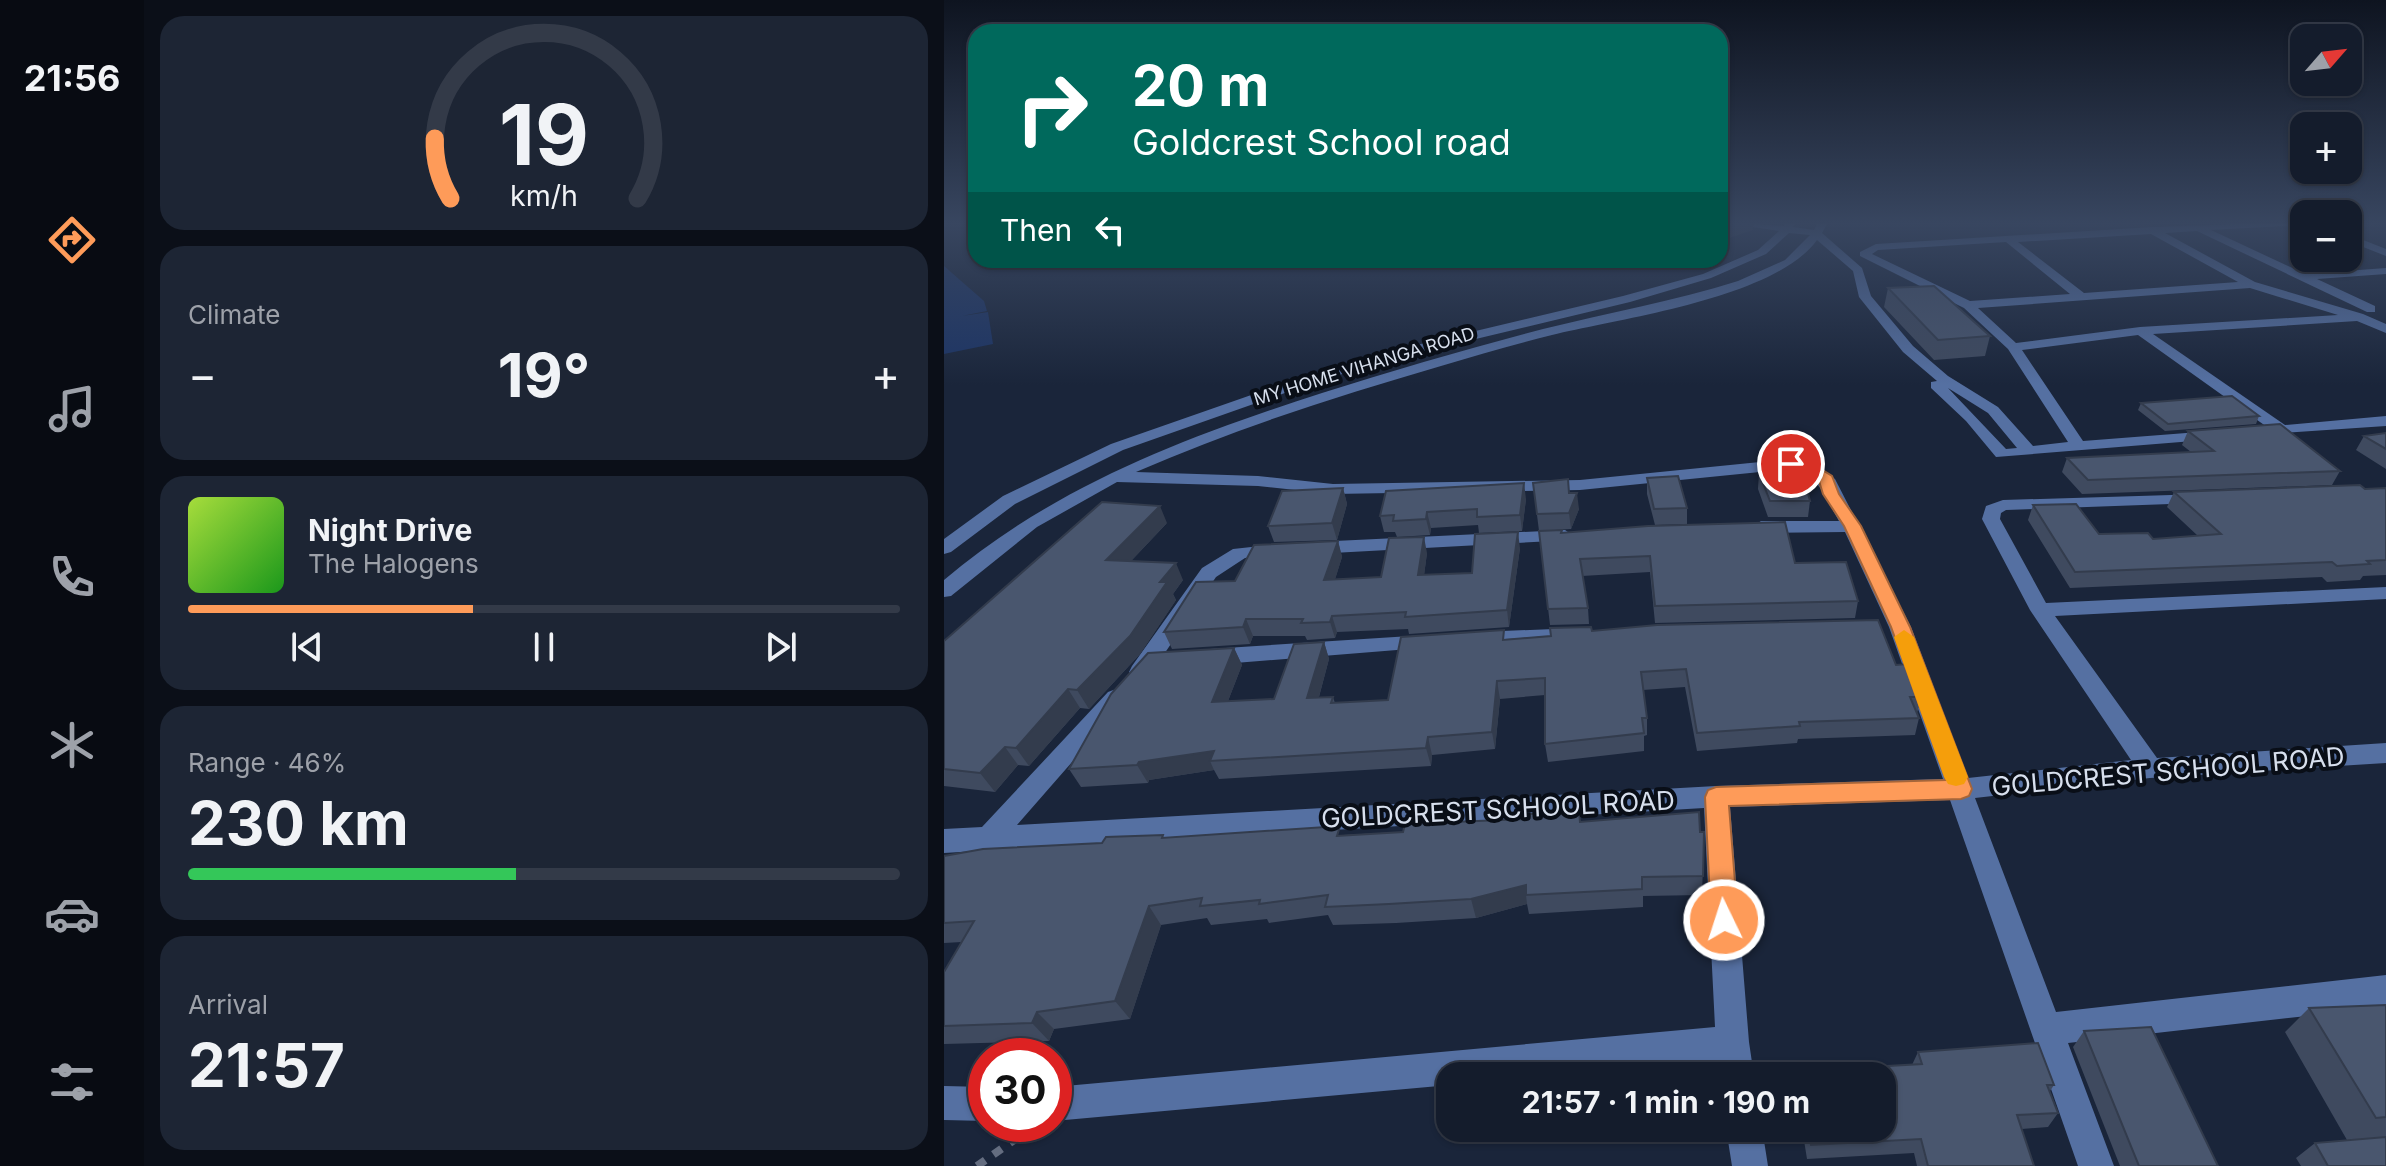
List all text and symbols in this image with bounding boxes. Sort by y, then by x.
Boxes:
north arrow [2290,24,2362,96]
map controls [2290,24,2362,272]
text: 20 m [1132,52,1269,120]
text: 21:56 [24,56,120,100]
icon: right [1000,56,1104,160]
text: 19 [499,84,589,185]
button: + [2290,112,2362,184]
text: Goldcrest School road [1132,120,1511,164]
text: km/h [510,178,578,213]
button: − [2290,200,2362,272]
icon: left [1088,208,1132,252]
icon: directions [44,212,100,268]
text: Then [1000,212,1072,248]
text: Climate [188,299,280,330]
street label: MY HOME VIHANGA ROAD [1251,322,1477,410]
text: 19° [498,339,590,411]
text: − [188,348,217,402]
text: + [871,348,900,402]
icon: music [44,381,100,437]
pin [1757,430,1825,498]
icon: arrive [1769,442,1813,486]
text: Night Drive [308,512,472,548]
text: The Halogens [308,548,479,579]
icon: phone [44,549,100,605]
icon: previous [285,625,329,669]
icon: pause [522,625,566,669]
icon: next [759,625,803,669]
icon: climate [44,717,100,773]
street label: GOLDCREST SCHOOL ROAD [1990,740,2346,802]
text: Range · 46% [188,747,346,778]
street label: GOLDCREST SCHOOL ROAD [1320,784,1676,834]
text: 230 km [188,787,409,859]
position arrow [1682,878,1766,962]
icon: car [44,886,100,942]
text: Arrival [188,989,268,1020]
text: 21:57 [188,1029,345,1101]
speed limit sign: 30 [968,1038,1072,1142]
icon: filters [44,1054,100,1110]
text: 21:57 · 1 min · 190 m [1522,1084,1810,1120]

